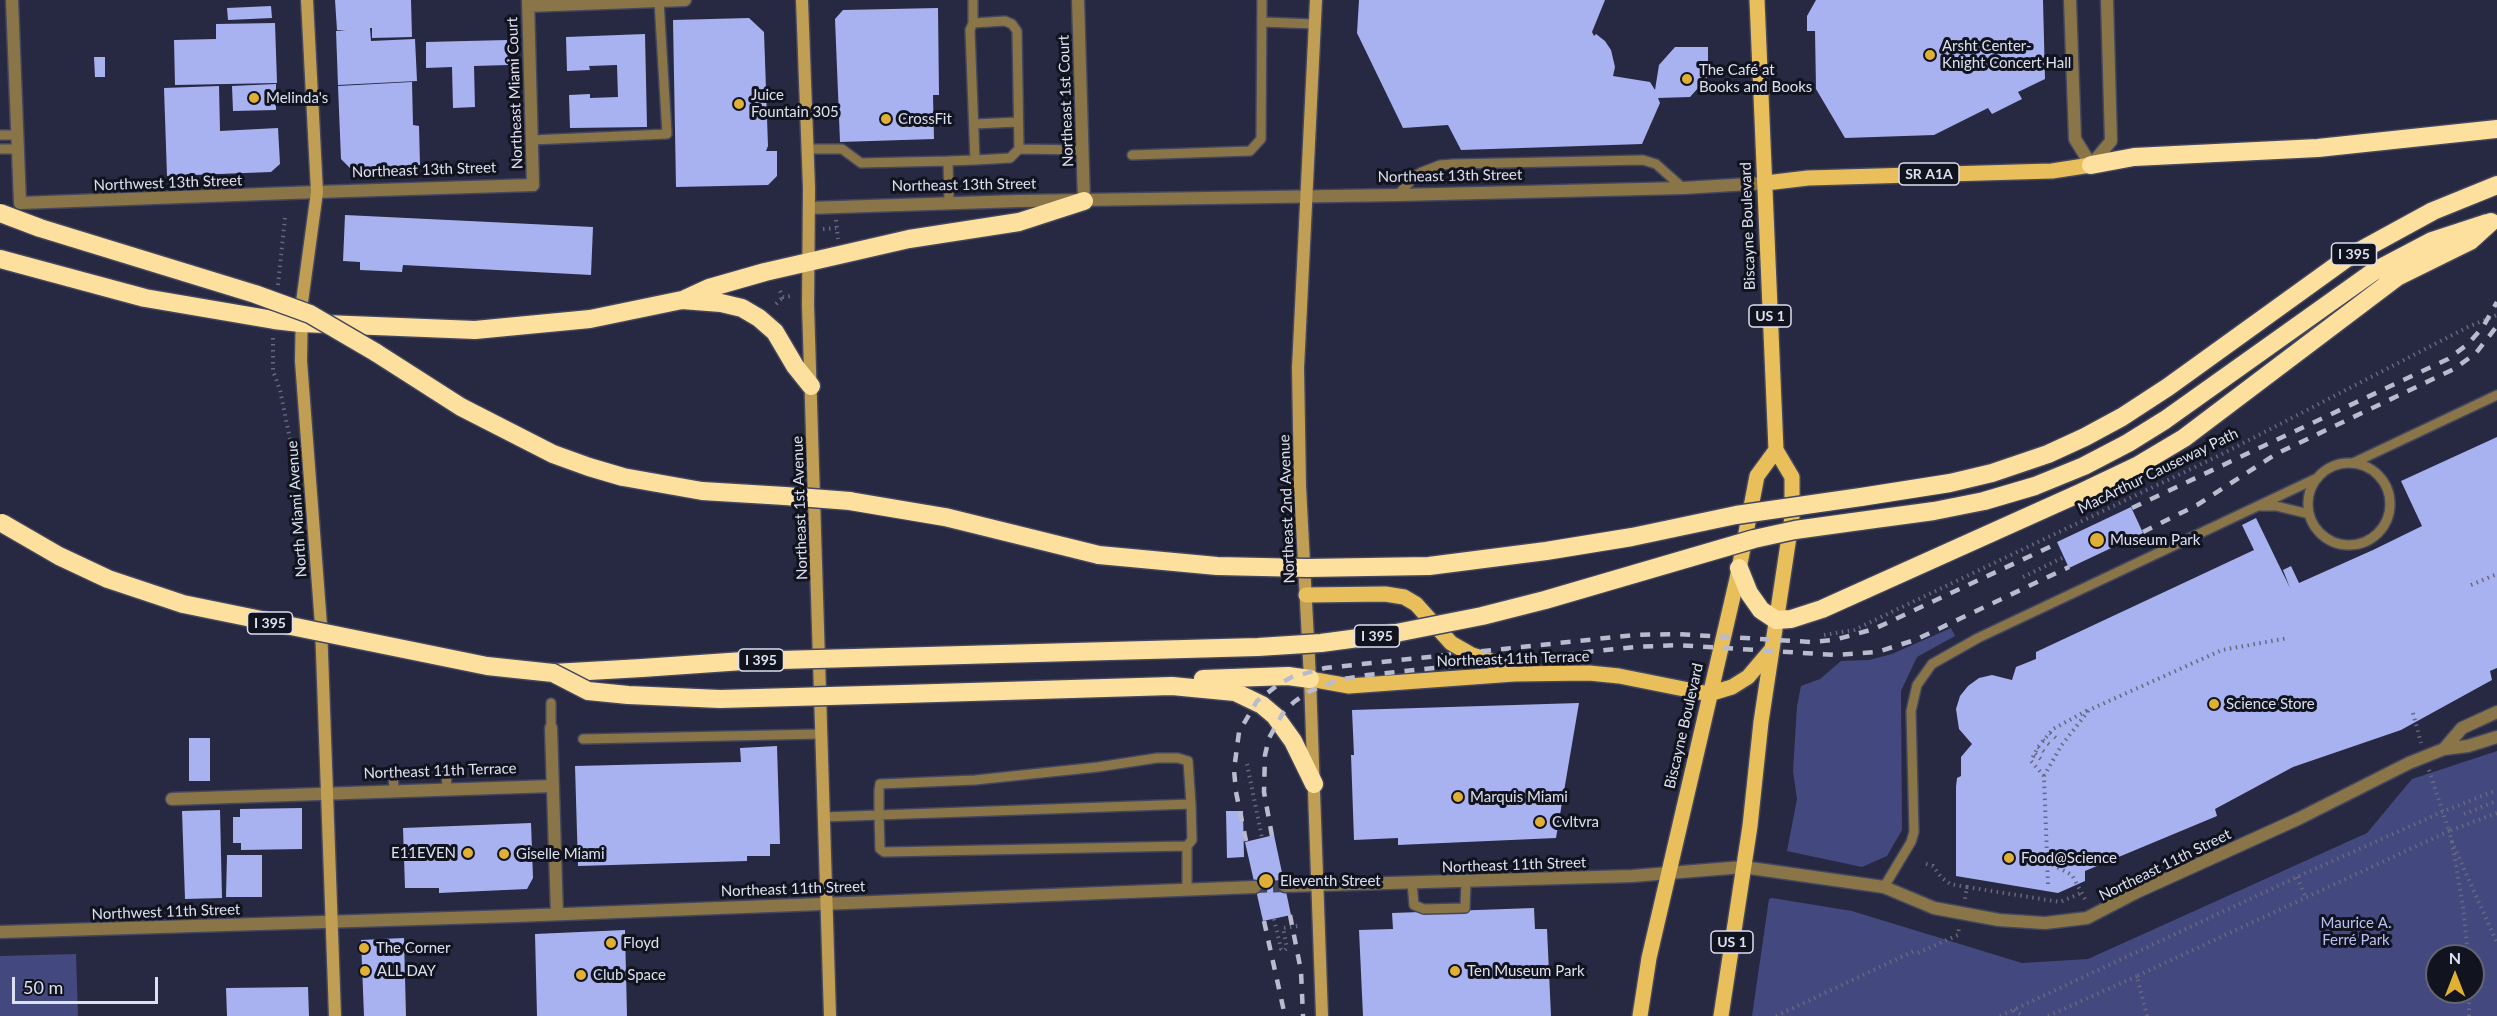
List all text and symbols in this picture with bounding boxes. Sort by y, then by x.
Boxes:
street label: Northeast Miami Court [503,17,527,169]
street label: Northeast 1st Court [1055,35,1077,167]
place label: Arsht Center- Knight Concert Hall [1942,37,2071,72]
marker: Arsht Center- Knight Concert Hall [1923,48,1937,62]
place label: The Café at Books and Books [1699,61,1812,96]
marker: The Café at Books and Books [1680,72,1694,86]
place label: Juice Fountain 305 [751,86,839,121]
place label: Melinda's [266,89,328,107]
marker: Melinda's [247,91,261,105]
marker: Juice Fountain 305 [732,97,746,111]
place label: CrossFit [898,110,952,128]
marker: CrossFit [879,112,893,126]
street label: Northeast 13th Street [351,158,497,182]
street label: Biscayne Boulevard [1737,162,1759,290]
road number: SR A1A [1899,163,1959,185]
street label: Northeast 13th Street [1378,166,1522,186]
street label: Northwest 13th Street [93,171,243,195]
street label: Northeast 13th Street [892,175,1036,195]
road number: I 395 [2332,243,2376,265]
road number: US 1 [1749,305,1791,327]
street label: MacArthur Causeway Path [2075,424,2241,518]
street label: Northeast 2nd Avenue [1275,434,1299,584]
street label: Northeast 1st Avenue [788,436,812,580]
street label: North Miami Avenue [283,440,311,578]
marker: Museum Park [2088,531,2106,549]
place label: Museum Park [2110,531,2200,549]
road number: I 395 [248,612,292,634]
road number: I 395 [1354,625,1400,647]
street label: Northeast 11th Terrace [1436,647,1590,671]
road number: I 395 [738,649,783,671]
street label: Biscayne Boulevard [1661,661,1707,791]
place label: Science Store [2226,695,2315,713]
marker: Science Store [2207,697,2221,711]
street label: Northeast 11th Terrace [363,759,517,783]
place label: Marquis Miami [1470,788,1568,806]
marker: Marquis Miami [1451,790,1465,804]
place label: Cvltvra [1552,813,1599,831]
marker: Cvltvra [1533,815,1547,829]
street label: Northeast 11th Street [2096,825,2234,905]
place label: E11EVEN [391,844,456,862]
place label: Giselle Miami [516,845,605,863]
marker: E11EVEN [461,846,475,860]
marker: Giselle Miami [497,847,511,861]
place label: Food@Science [2021,849,2117,867]
marker: Food@Science [2002,851,2016,865]
street label: Northeast 11th Street [1441,853,1587,877]
marker: Eleventh Street [1257,872,1275,890]
place label: Eleventh Street [1280,872,1381,890]
street label: Northeast 11th Street [720,877,866,901]
street label: Northwest 11th Street [91,900,241,924]
park label: Maurice A. Ferré Park [2320,914,2392,949]
road number: US 1 [1711,931,1753,953]
place label: Floyd [623,934,659,952]
marker: Floyd [604,936,618,950]
place label: The Corner [376,939,450,957]
marker: The Corner [357,941,371,955]
north arrow [2425,944,2485,1004]
text: N [2449,948,2461,967]
place label: ALL DAY [377,962,436,980]
place label: Ten Museum Park [1467,962,1585,980]
marker: ALL DAY [358,964,372,978]
marker: Ten Museum Park [1448,964,1462,978]
scale bar [15,965,160,1003]
place label: Club Space [593,966,666,984]
marker: Club Space [574,968,588,982]
text: 50 m [23,976,63,998]

